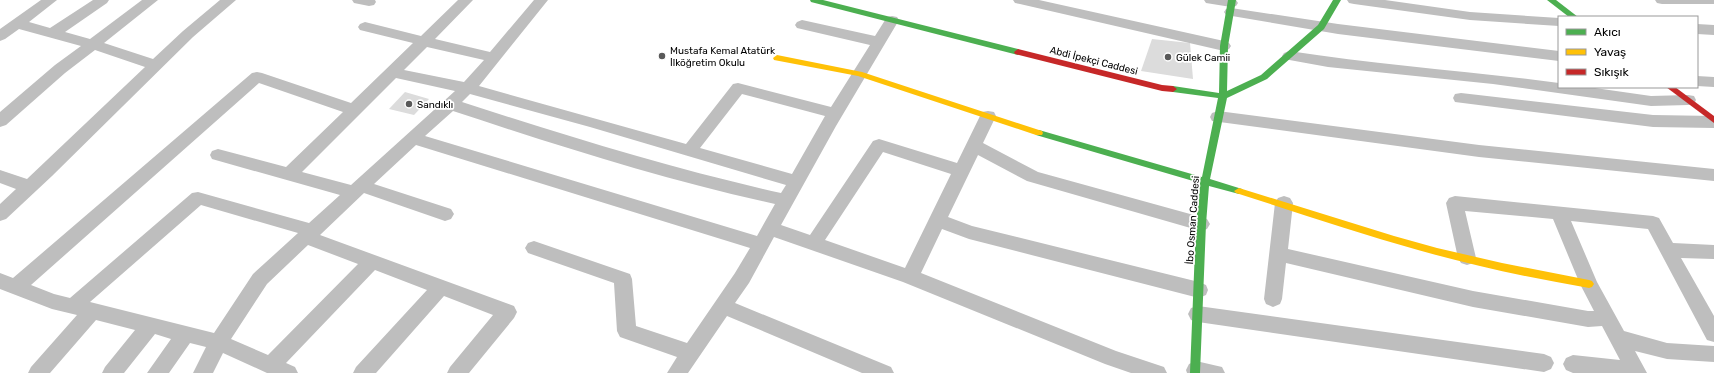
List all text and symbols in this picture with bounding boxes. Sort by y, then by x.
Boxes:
legend [1558,16,1698,88]
text: Akıcı [1594,25,1621,39]
street label: Abdi İpekçi Caddesi [1049,44,1139,78]
place label: Mustafa Kemal Atatürk İlköğretim Okulu [670,45,776,69]
text: Yavaş [1594,45,1626,59]
marker: Mustafa Kemal Atatürk İlköğretim Okulu [657,51,667,61]
marker: Gülek Camii [1163,52,1173,62]
place label: Gülek Camii [1176,52,1230,64]
text: Sıkışık [1594,65,1629,79]
marker: Sandıklı [404,99,414,109]
place label: Sandıklı [417,99,453,111]
street label: İbo Osman Caddesi [1184,175,1202,265]

